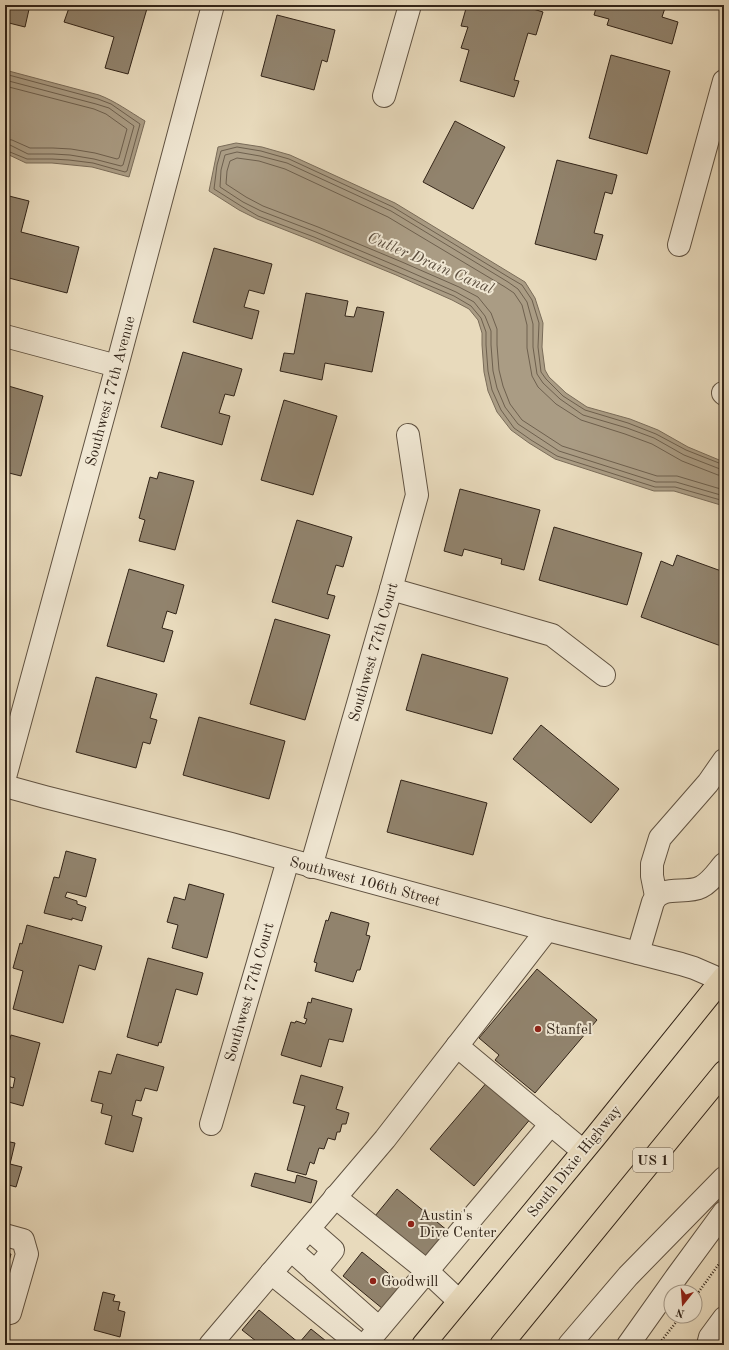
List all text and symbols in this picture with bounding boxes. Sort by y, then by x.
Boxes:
water label: Cutler Drain Canal [365,230,496,298]
street label: Southwest 77th Avenue [84,315,139,468]
street label: Southwest 77th Court [347,581,401,724]
street label: Southwest 106th Street [288,855,442,910]
street label: Southwest 77th Court [223,921,277,1064]
place label: Stanfel [546,1023,592,1038]
marker: Stanfel [533,1024,543,1034]
street label: South Dixie Highway [525,1103,625,1221]
road number: US 1 [633,1148,673,1172]
place label: Austin's Dive Center [419,1209,496,1241]
marker: Austin's Dive Center [406,1219,416,1229]
place label: Goodwill [381,1275,438,1290]
marker: Goodwill [368,1276,378,1286]
north arrow [663,1284,703,1324]
text: N [674,1305,686,1319]

